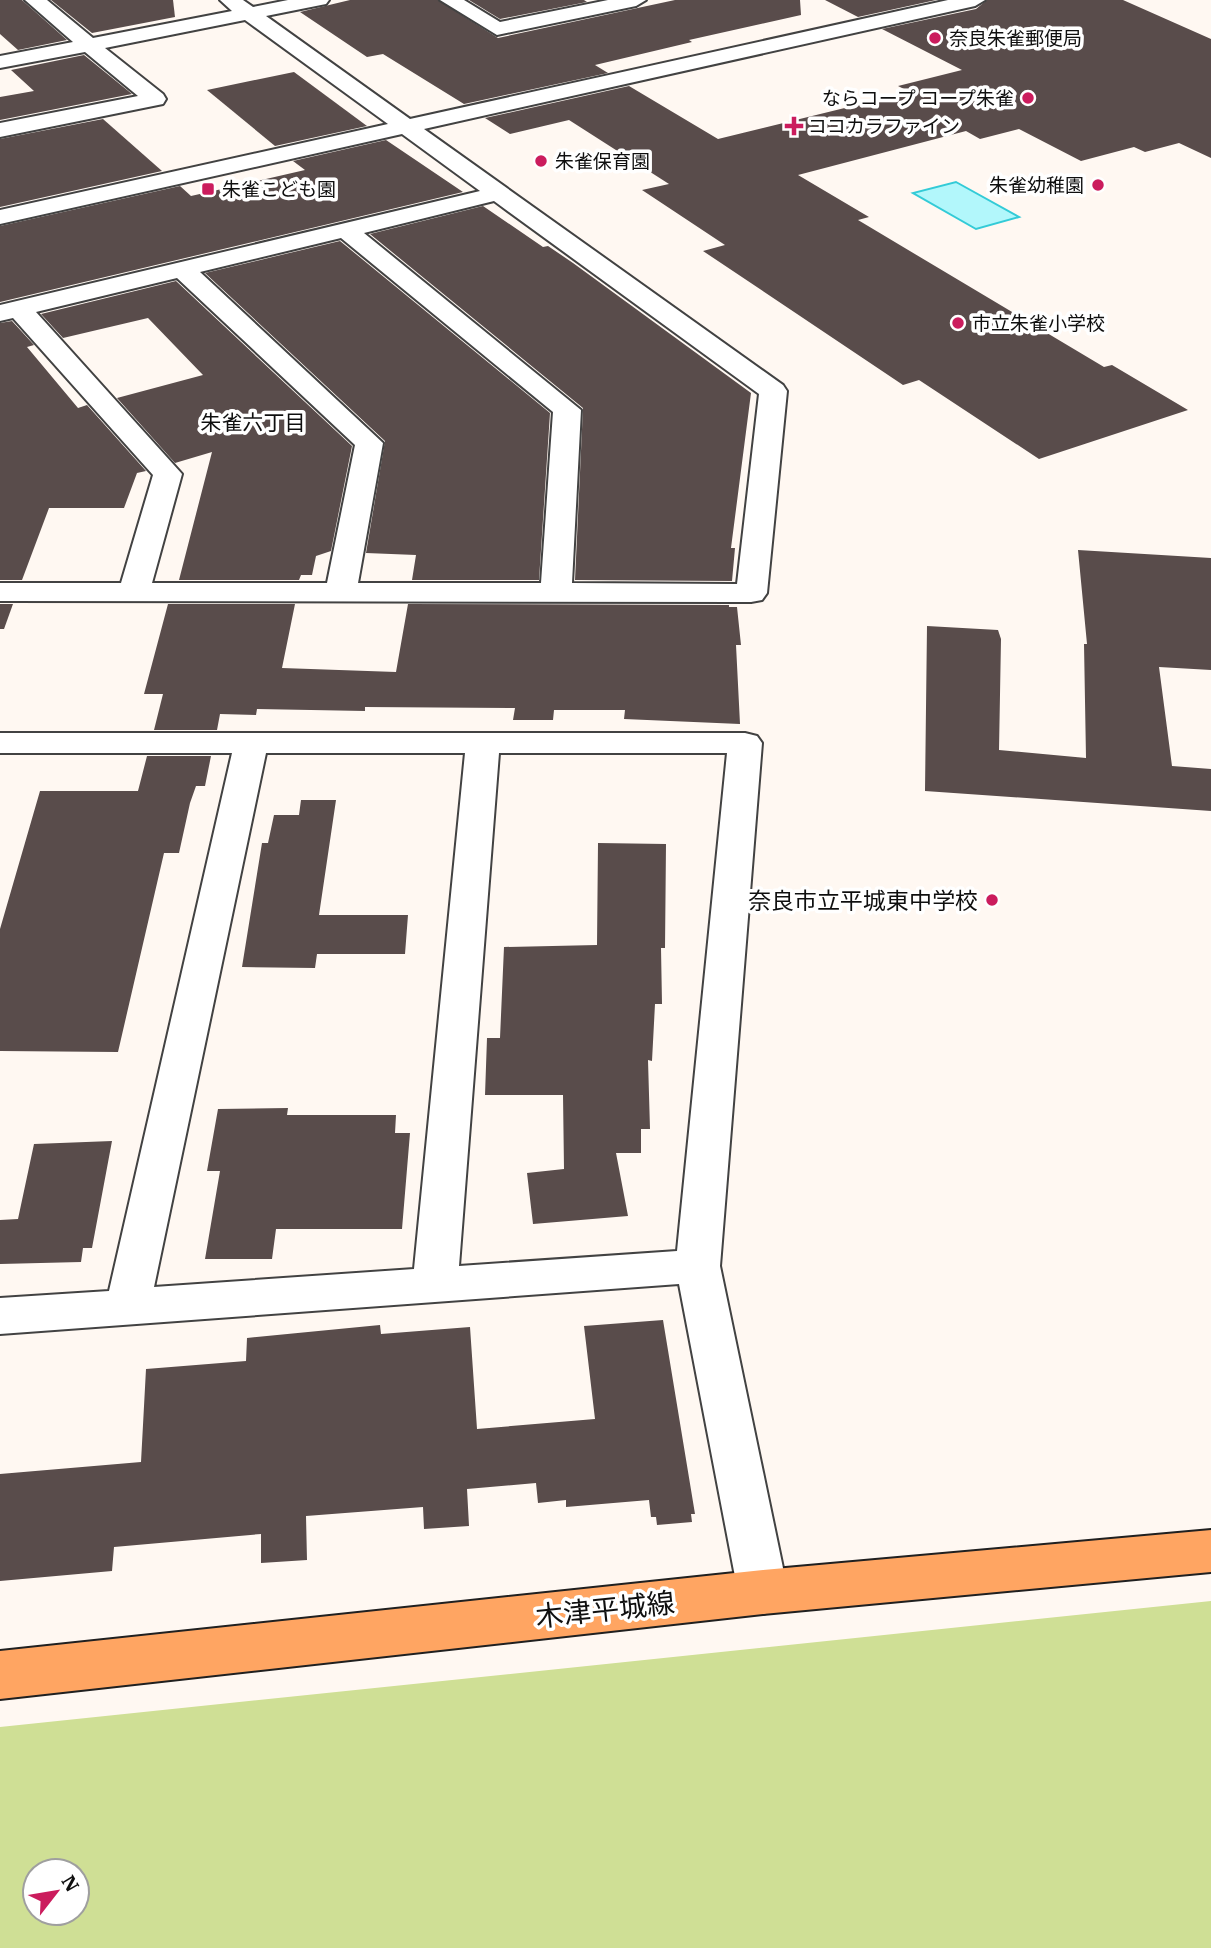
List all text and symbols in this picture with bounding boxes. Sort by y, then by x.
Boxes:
place label: 奈良朱雀郵便局 [949,26,1082,50]
marker: 奈良朱雀郵便局 [927,30,943,46]
place label: ならコープ コープ朱雀 [822,86,1014,110]
marker: ならコープ コープ朱雀 [1020,90,1036,106]
place label: ココカラファイン [808,114,960,138]
marker: ココカラファイン [786,118,802,134]
place label: 朱雀保育園 [555,149,650,173]
marker: 朱雀保育園 [533,153,549,169]
place label: 朱雀幼稚園 [989,173,1084,197]
place label: 朱雀こども園 [222,177,336,201]
marker: 朱雀幼稚園 [1090,177,1106,193]
marker: 朱雀こども園 [200,181,216,197]
place label: 市立朱雀小学校 [972,311,1105,335]
marker: 市立朱雀小学校 [950,315,966,331]
district label: 朱雀六丁目 [201,408,306,436]
place label: 奈良市立平城東中学校 [748,885,978,915]
marker: 奈良市立平城東中学校 [984,892,1000,908]
street label: 木津平城線 [533,1583,677,1635]
north arrow [21,1857,91,1927]
text: N [56,1871,85,1896]

